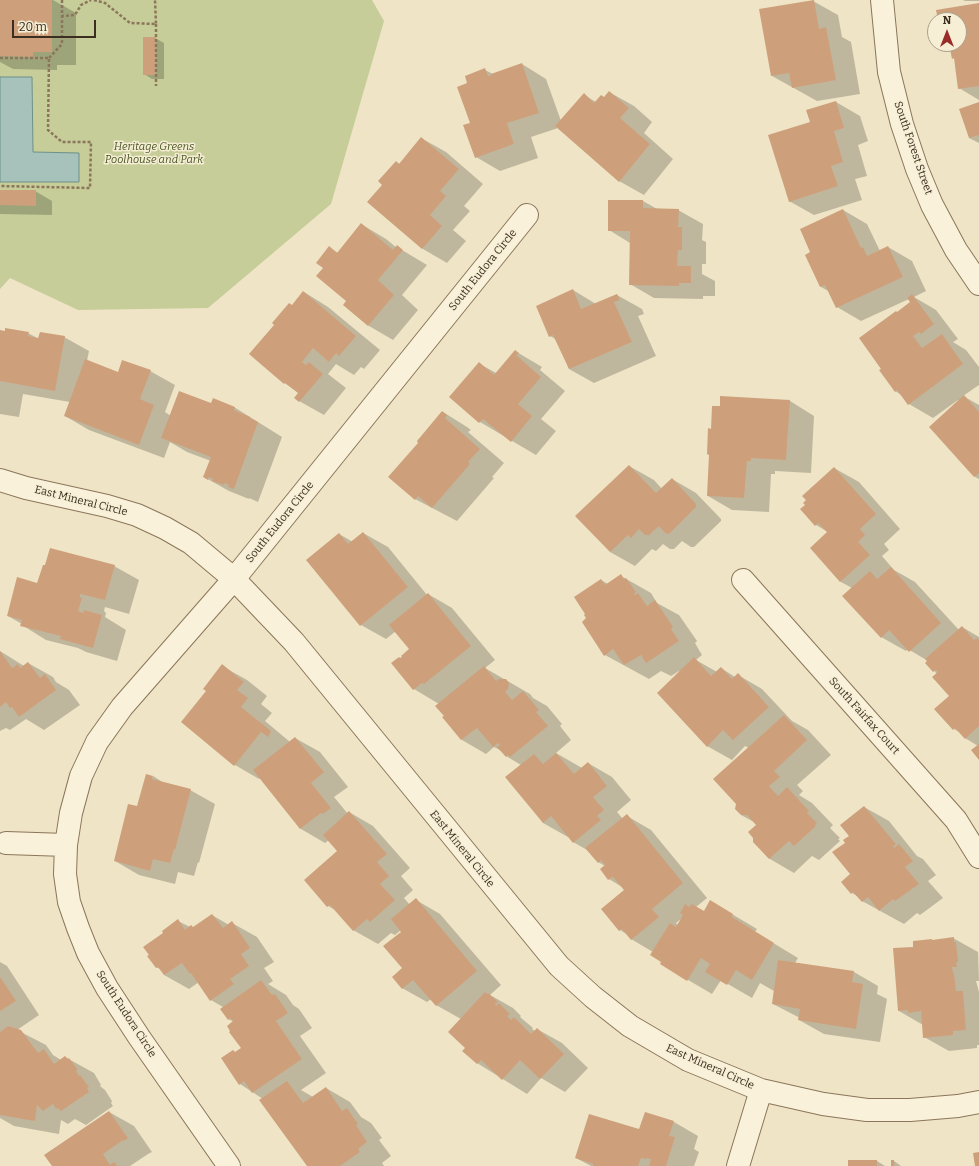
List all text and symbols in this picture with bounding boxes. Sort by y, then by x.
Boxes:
scale bar [14,12,98,38]
north arrow [927,12,967,52]
text: N [943,14,951,27]
text: 20 m [19,20,47,34]
street label: South Forest Street [891,100,935,196]
park label: Heritage Greens Poolhouse and Park [105,140,203,166]
street label: South Eudora Circle [446,227,520,313]
street label: South Eudora Circle [243,479,317,565]
street label: East Mineral Circle [33,483,129,519]
street label: South Fairfax Court [826,675,902,757]
street label: East Mineral Circle [427,808,497,890]
street label: South Eudora Circle [93,968,159,1060]
street label: East Mineral Circle [664,1042,756,1092]

